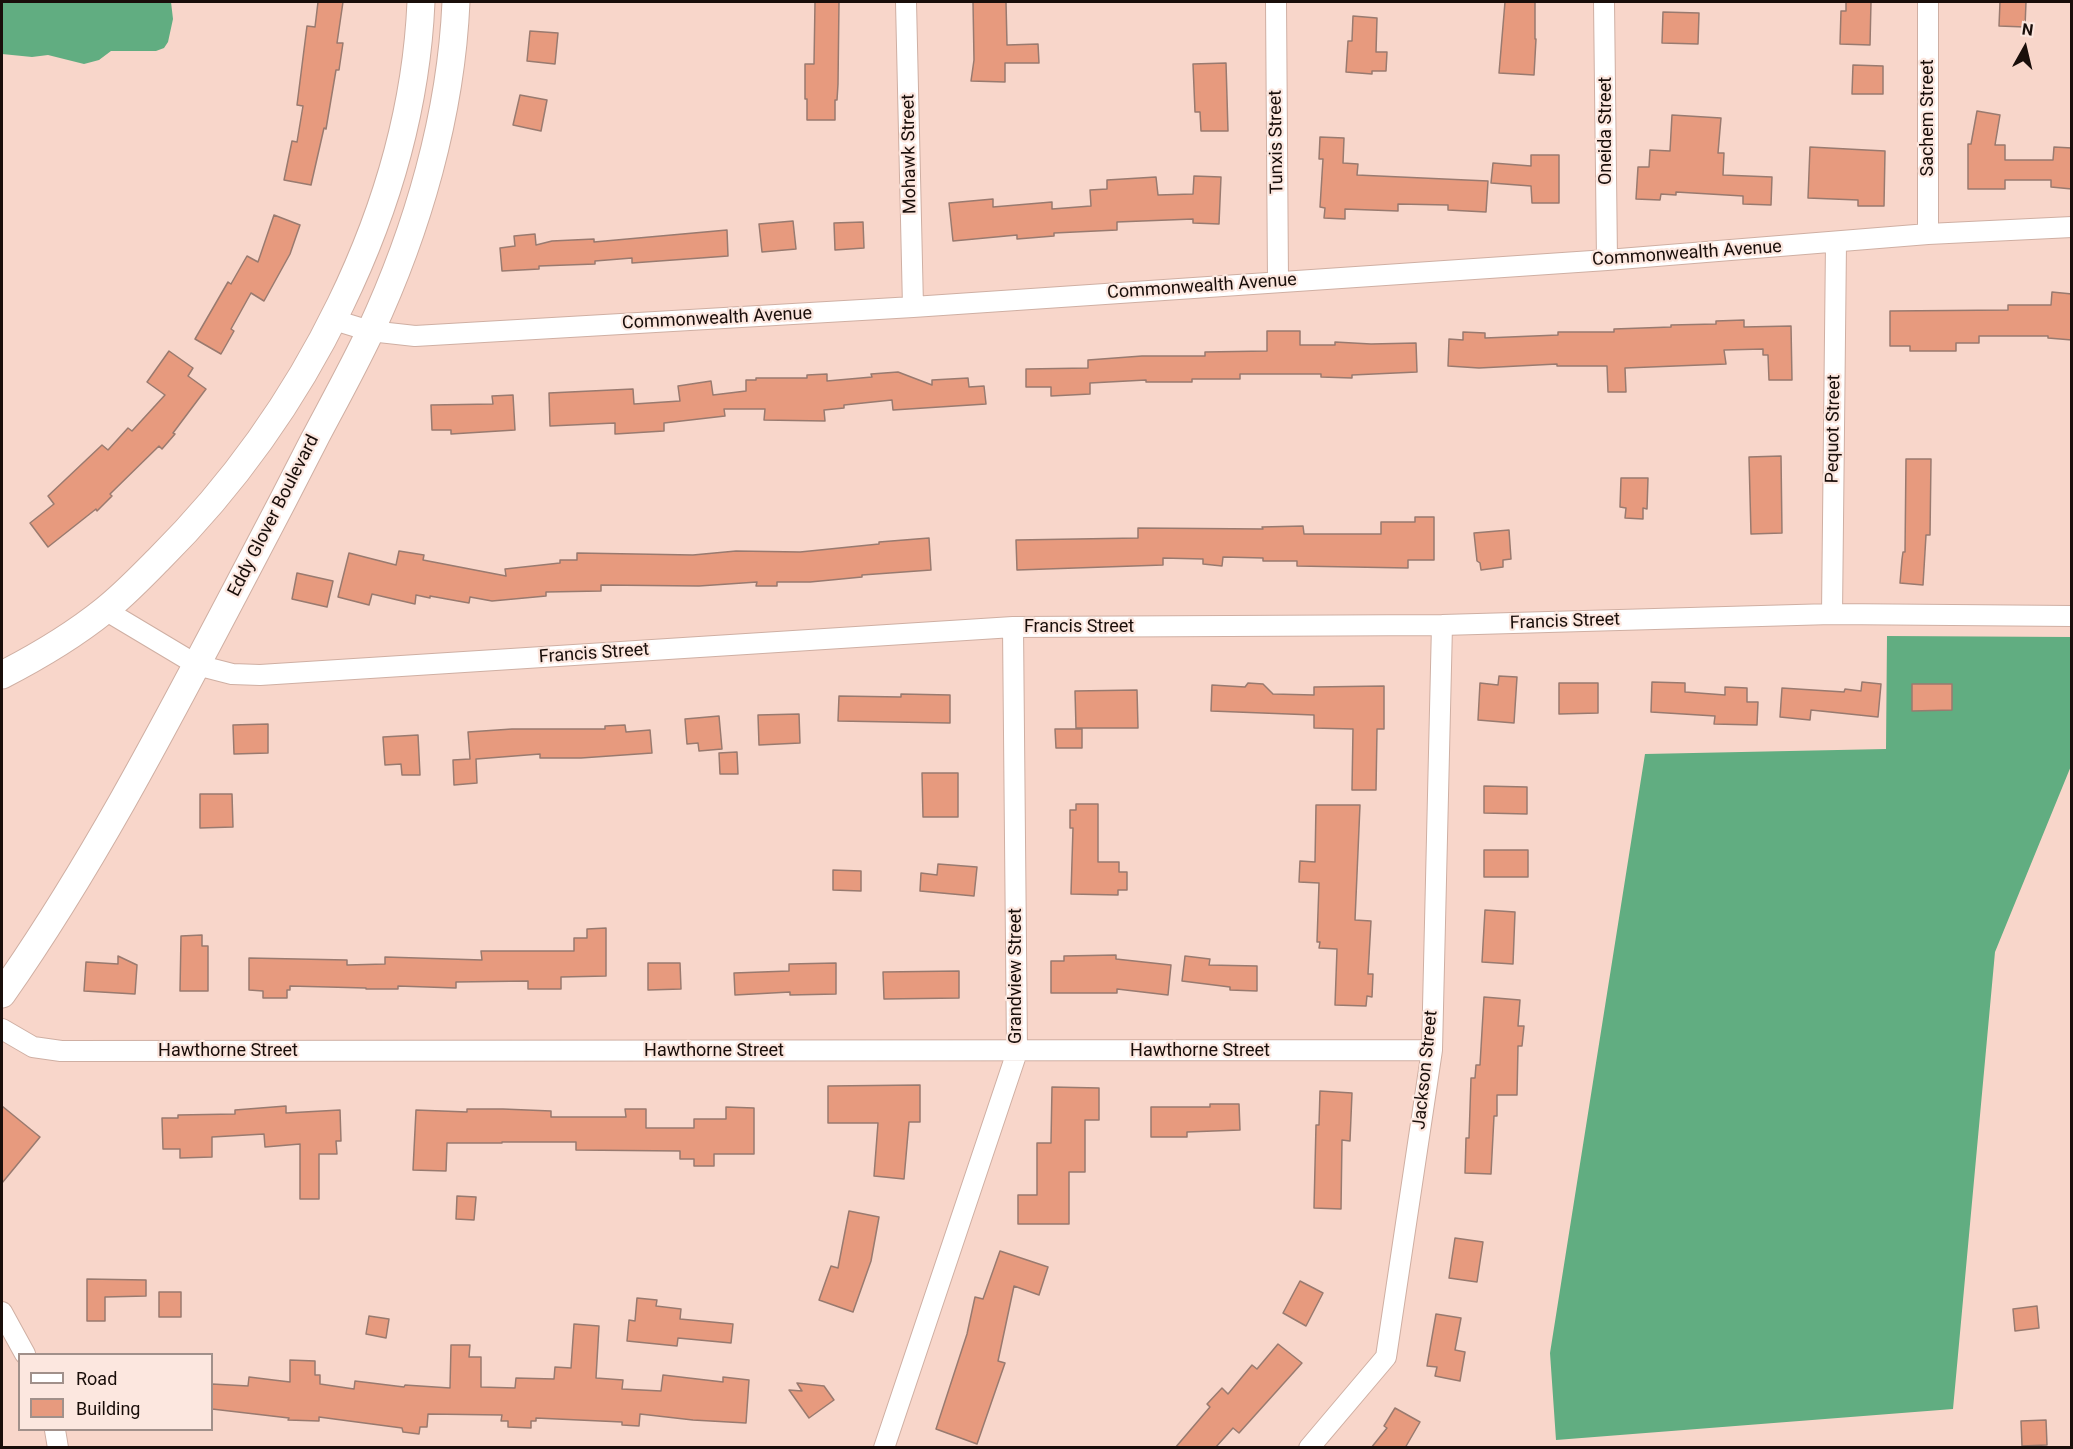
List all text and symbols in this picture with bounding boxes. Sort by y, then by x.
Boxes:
north arrow [1995,18,2055,78]
text: N [2021,19,2034,40]
street label: Sachem Street [1917,59,1939,177]
street label: Oneida Street [1595,77,1617,185]
street label: Tunxis Street [1265,90,1289,194]
street label: Mohawk Street [898,94,922,214]
street label: Commonwealth Avenue [1591,237,1783,271]
street label: Commonwealth Avenue [1106,270,1298,304]
street label: Commonwealth Avenue [622,303,812,335]
street label: Pequot Street [1822,374,1846,484]
street label: Eddy Glover Boulevard [224,432,324,600]
street label: Francis Street [1510,609,1620,635]
street label: Francis Street [1024,616,1134,638]
street label: Francis Street [538,639,650,669]
street label: Grandview Street [1005,908,1027,1044]
street label: Jackson Street [1409,1009,1443,1131]
street label: Hawthorne Street [158,1040,298,1062]
street label: Hawthorne Street [644,1040,784,1062]
street label: Hawthorne Street [1130,1040,1270,1062]
legend [18,1353,213,1431]
text: Road [76,1368,117,1389]
text: Building [76,1398,140,1419]

